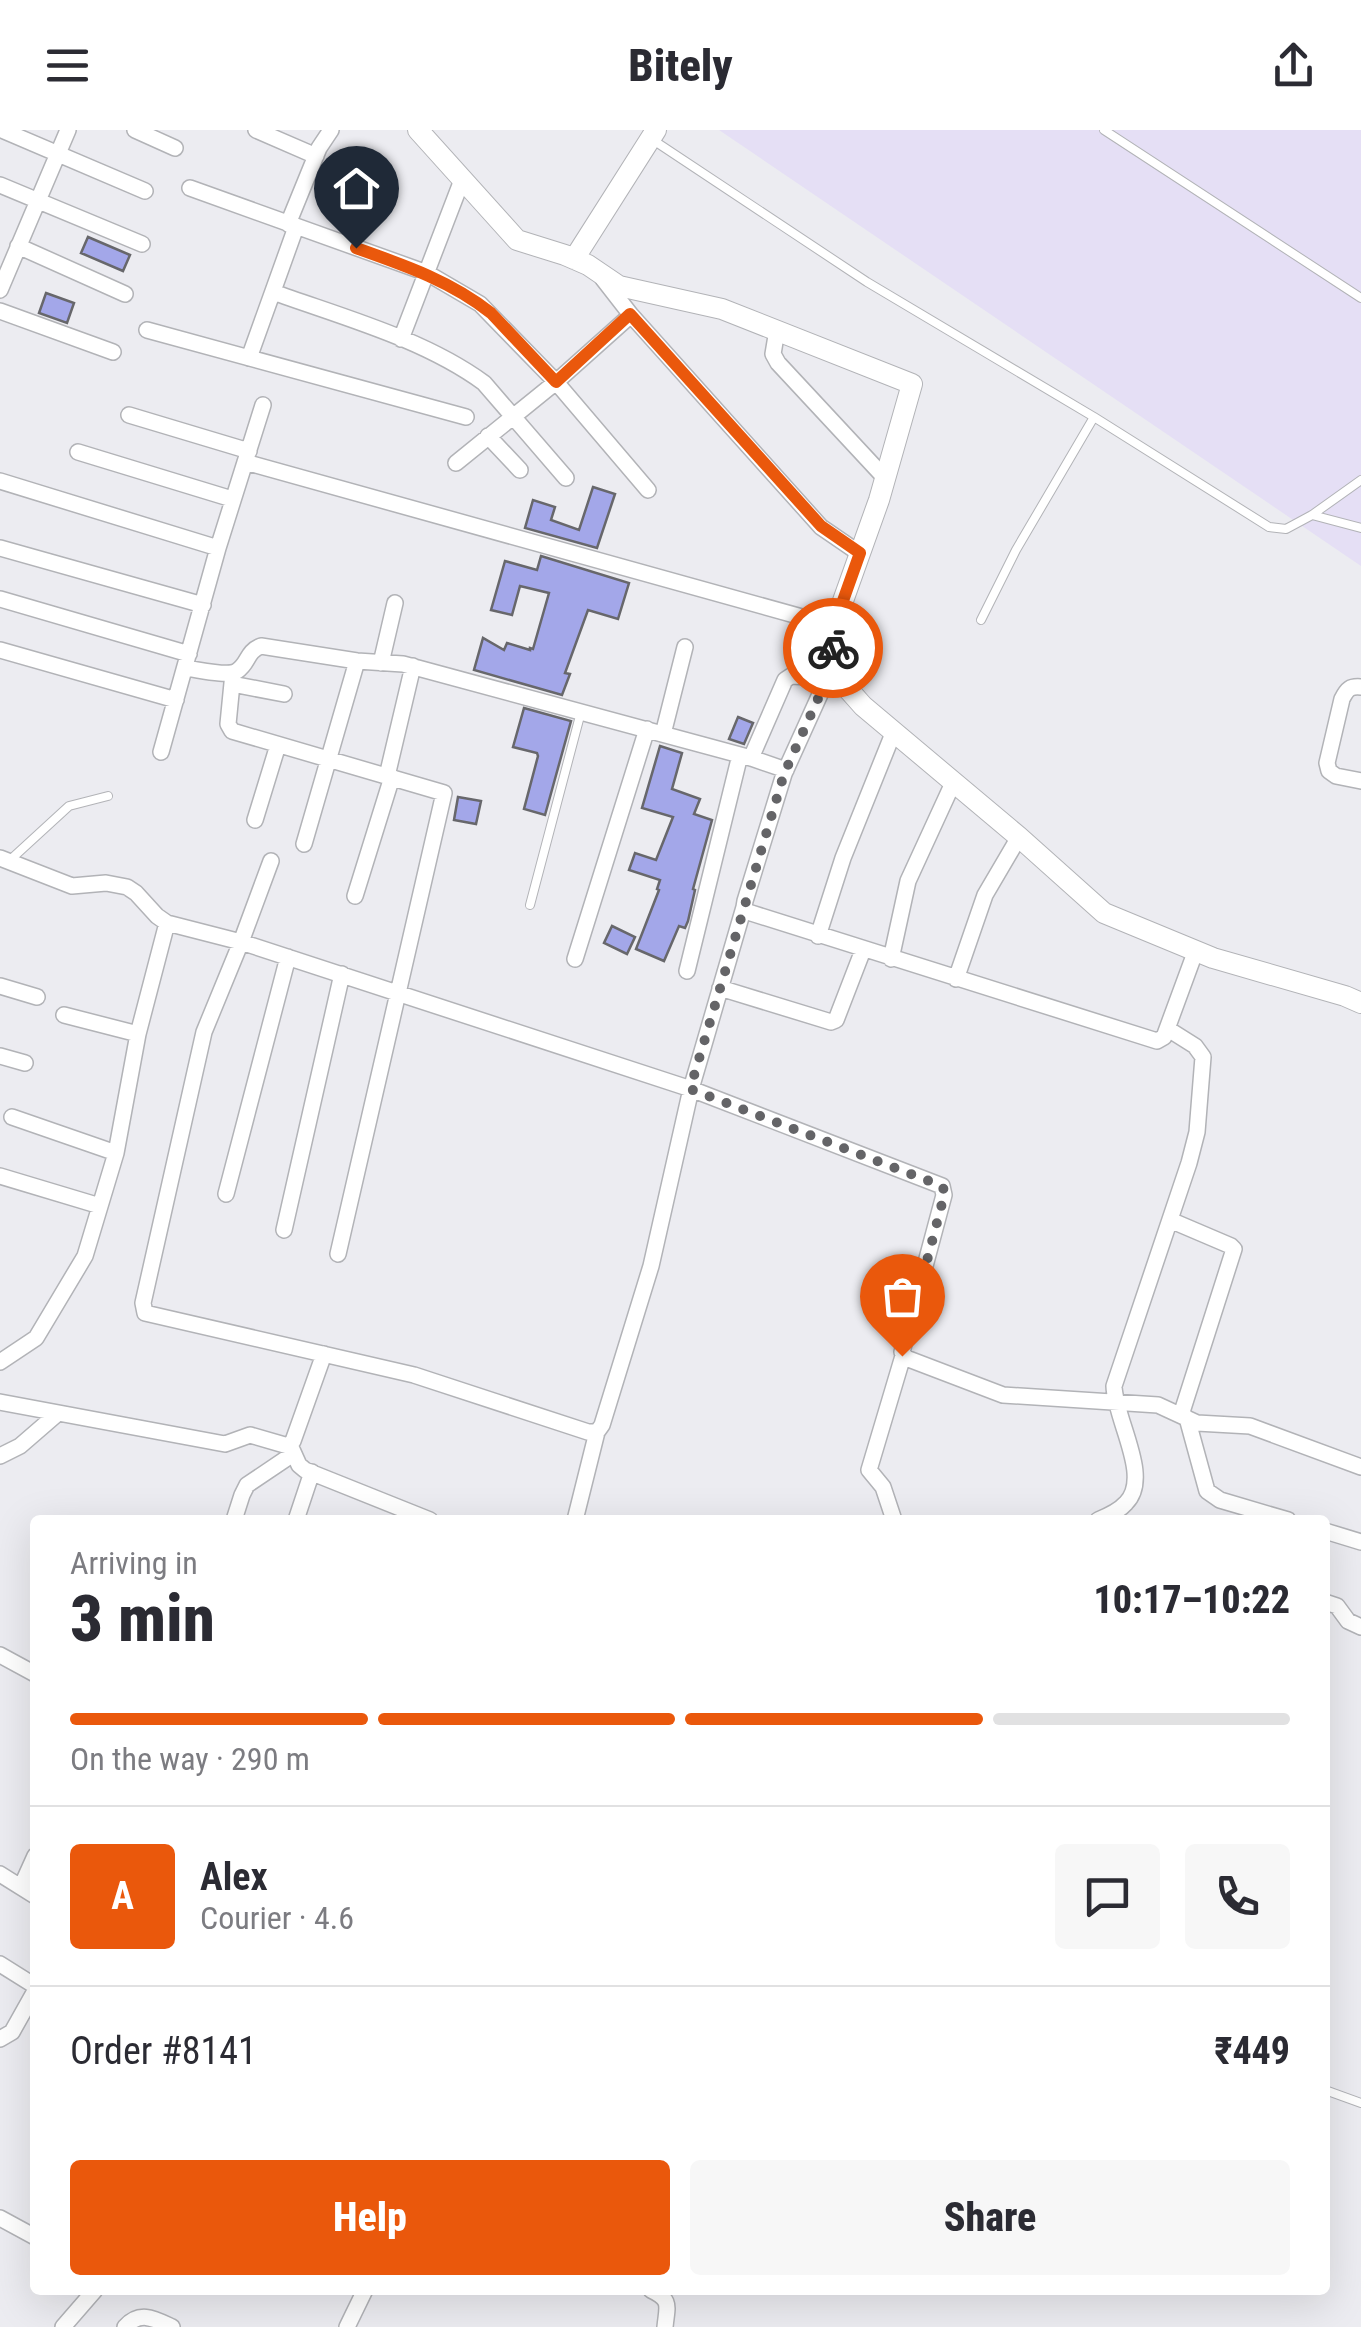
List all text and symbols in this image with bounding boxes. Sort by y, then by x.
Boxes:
icon: menu [40,38,95,93]
icon: share [1266,38,1321,93]
text: Bitely [628,39,733,92]
pin [314,146,399,249]
icon: home [329,161,384,216]
courier [783,598,883,698]
icon: bike [806,621,861,676]
pin [860,1254,945,1357]
icon: bag [875,1269,930,1324]
text: Arriving in [70,1544,198,1582]
text: 10:17–10:22 [1093,1578,1290,1622]
text: 3 min [70,1581,215,1657]
text: On the way · 290 m [70,1740,310,1778]
button: chat [1055,1844,1160,1949]
button: phone [1185,1844,1290,1949]
text: Alex [200,1855,268,1899]
text: A [111,1874,134,1918]
text: Courier · 4.6 [200,1899,354,1937]
text: Order #8141 [70,2029,257,2073]
text: ₹449 [1214,2029,1290,2073]
button: Help [70,2160,670,2275]
button: Share [690,2160,1290,2275]

